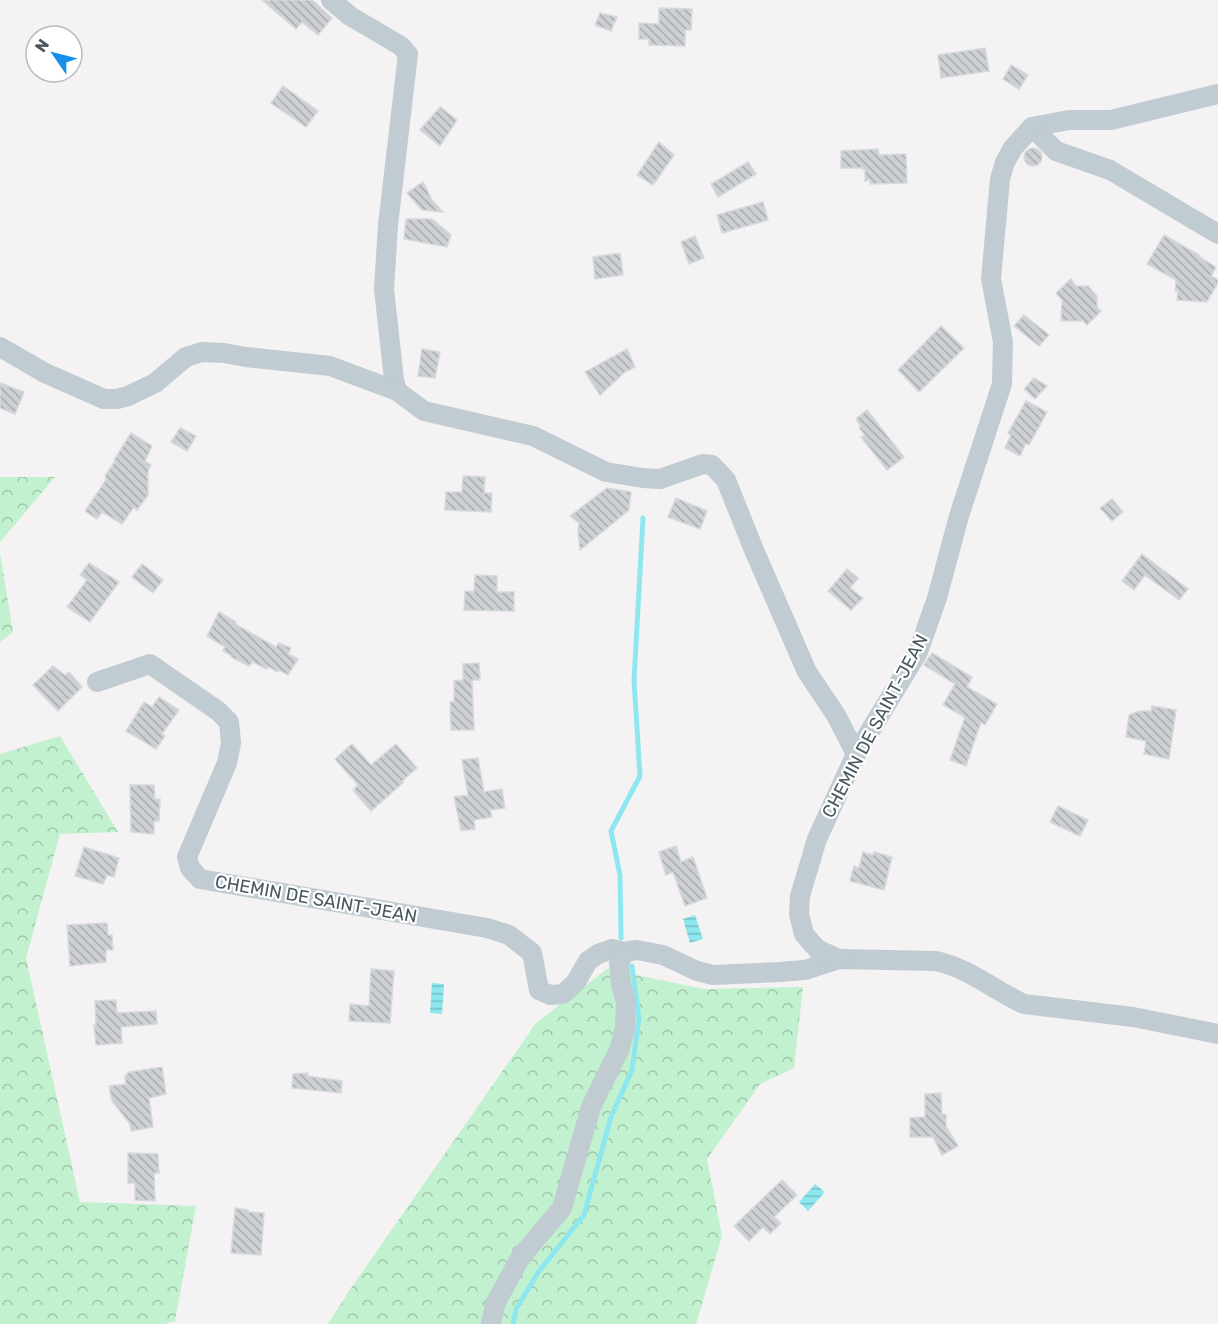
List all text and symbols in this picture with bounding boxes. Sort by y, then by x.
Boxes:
north arrow [24,24,84,84]
text: N [31,36,53,56]
street label: CHEMIN DE SAINT-JEAN [817,630,933,822]
street label: CHEMIN DE SAINT-JEAN [213,870,419,928]

